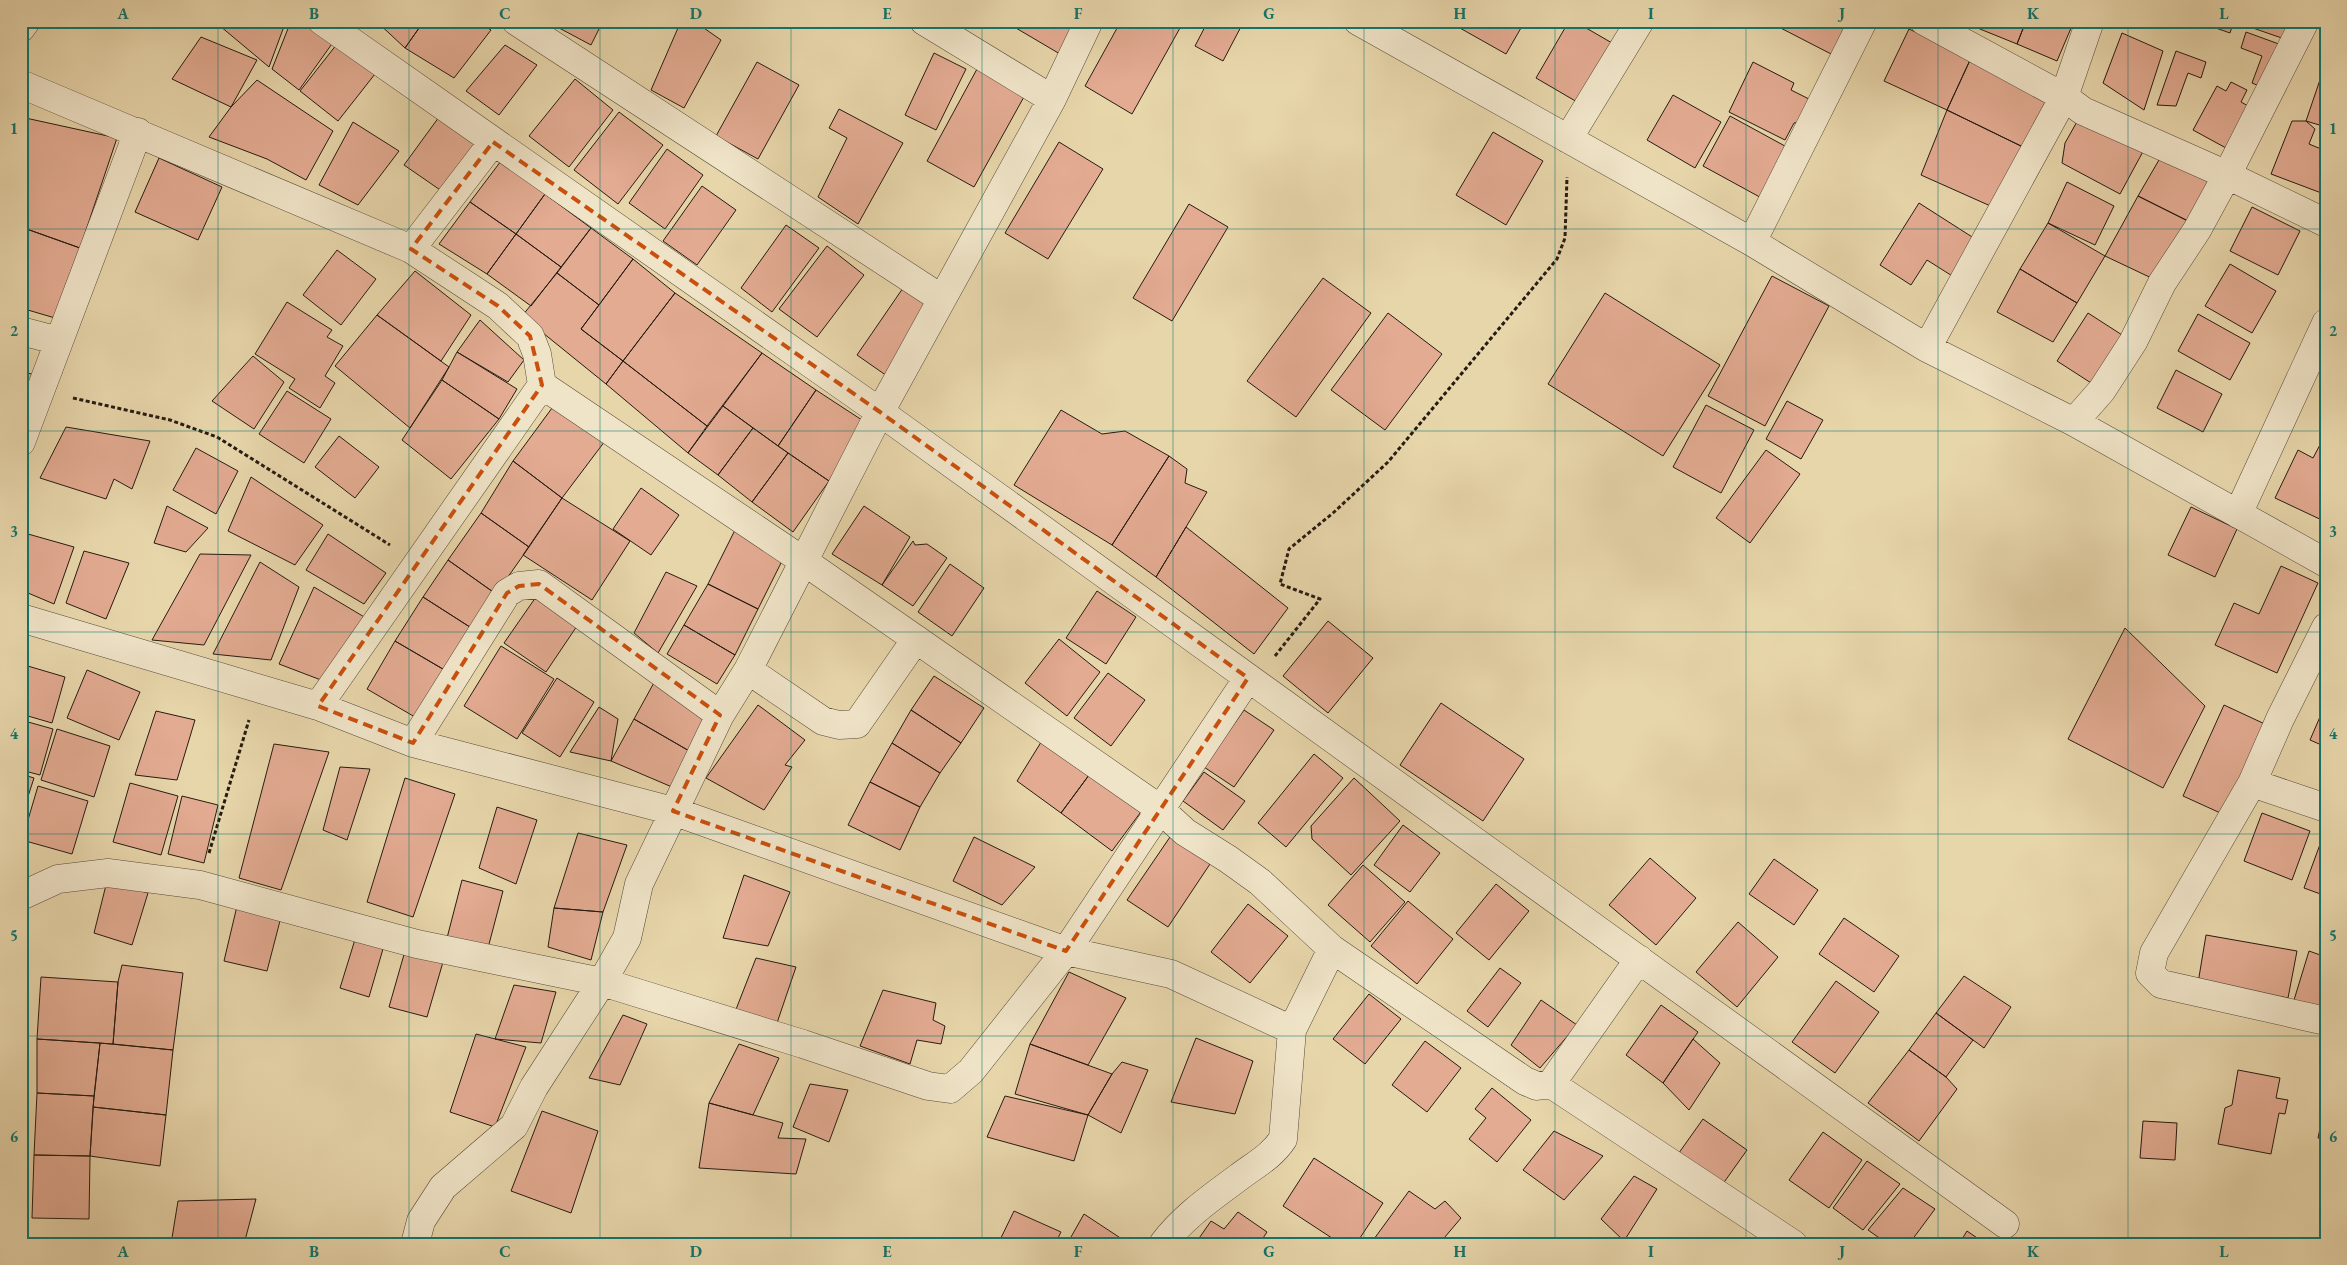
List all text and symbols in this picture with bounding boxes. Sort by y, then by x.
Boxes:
text: A [116,3,129,24]
text: B [309,3,319,24]
text: C [499,3,511,24]
text: D [690,3,702,24]
text: E [882,3,892,24]
text: F [1074,3,1083,24]
text: G [1263,3,1275,24]
text: H [1454,3,1467,24]
text: I [1648,3,1654,24]
text: J [1837,3,1845,24]
text: K [2027,3,2040,24]
text: L [2219,3,2229,24]
text: 1 [10,118,18,139]
text: 1 [2329,118,2337,139]
text: 2 [10,320,19,341]
text: 2 [2329,320,2338,341]
text: 3 [10,521,18,542]
text: 3 [2329,521,2337,542]
text: 4 [10,723,19,744]
text: 4 [2329,723,2338,744]
text: 5 [10,925,18,946]
text: 5 [2329,925,2337,946]
text: 6 [10,1126,19,1147]
text: 6 [2329,1126,2338,1147]
text: A [116,1241,129,1262]
text: B [309,1241,319,1262]
text: C [499,1241,511,1262]
text: D [690,1241,702,1262]
text: E [882,1241,892,1262]
text: F [1074,1241,1083,1262]
text: G [1263,1241,1275,1262]
text: H [1454,1241,1467,1262]
text: I [1648,1241,1654,1262]
text: J [1837,1241,1845,1262]
text: K [2027,1241,2040,1262]
text: L [2219,1241,2229,1262]

